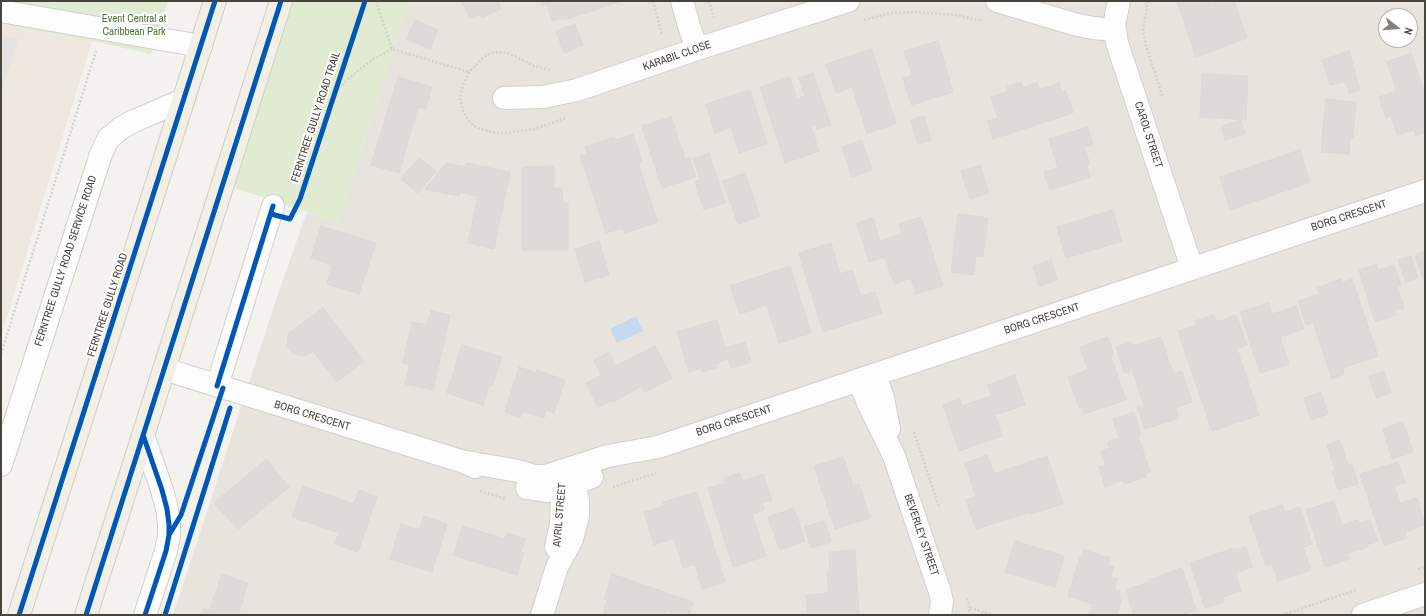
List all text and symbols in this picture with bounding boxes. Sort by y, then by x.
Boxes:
north arrow [1378,8,1418,48]
park label: Event Central at Caribbean Park [102,12,166,38]
text: N [1401,26,1416,36]
street label: KARABIL CLOSE [641,38,713,74]
street label: FERNTREE GULLY ROAD TRAIL [289,50,343,184]
street label: CAROL STREET [1131,100,1165,170]
street label: FERNTREE GULLY ROAD SERVICE ROAD [32,174,100,348]
street label: BORG CRESCENT [1310,198,1388,234]
street label: FERNTREE GULLY ROAD [85,251,131,359]
street label: BORG CRESCENT [1003,301,1081,337]
street label: BORG CRESCENT [272,398,352,434]
street label: BORG CRESCENT [695,403,773,439]
street label: AVRIL STREET [551,483,569,547]
street label: BEVERLEY STREET [901,492,941,578]

